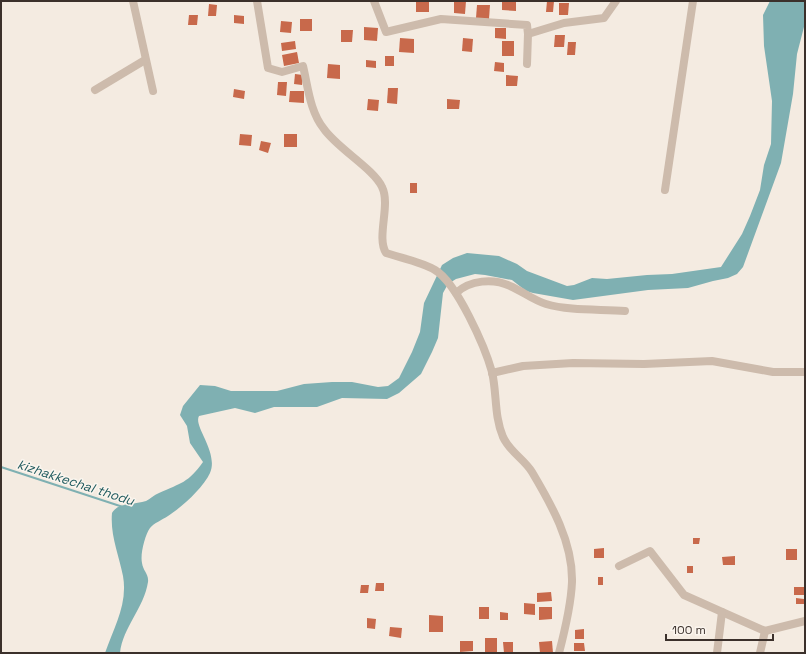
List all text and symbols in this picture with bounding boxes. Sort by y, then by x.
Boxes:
water label: kizhakkechal thodu [15,456,137,510]
scale bar [666,616,773,642]
text: 100 m [672,622,706,638]

